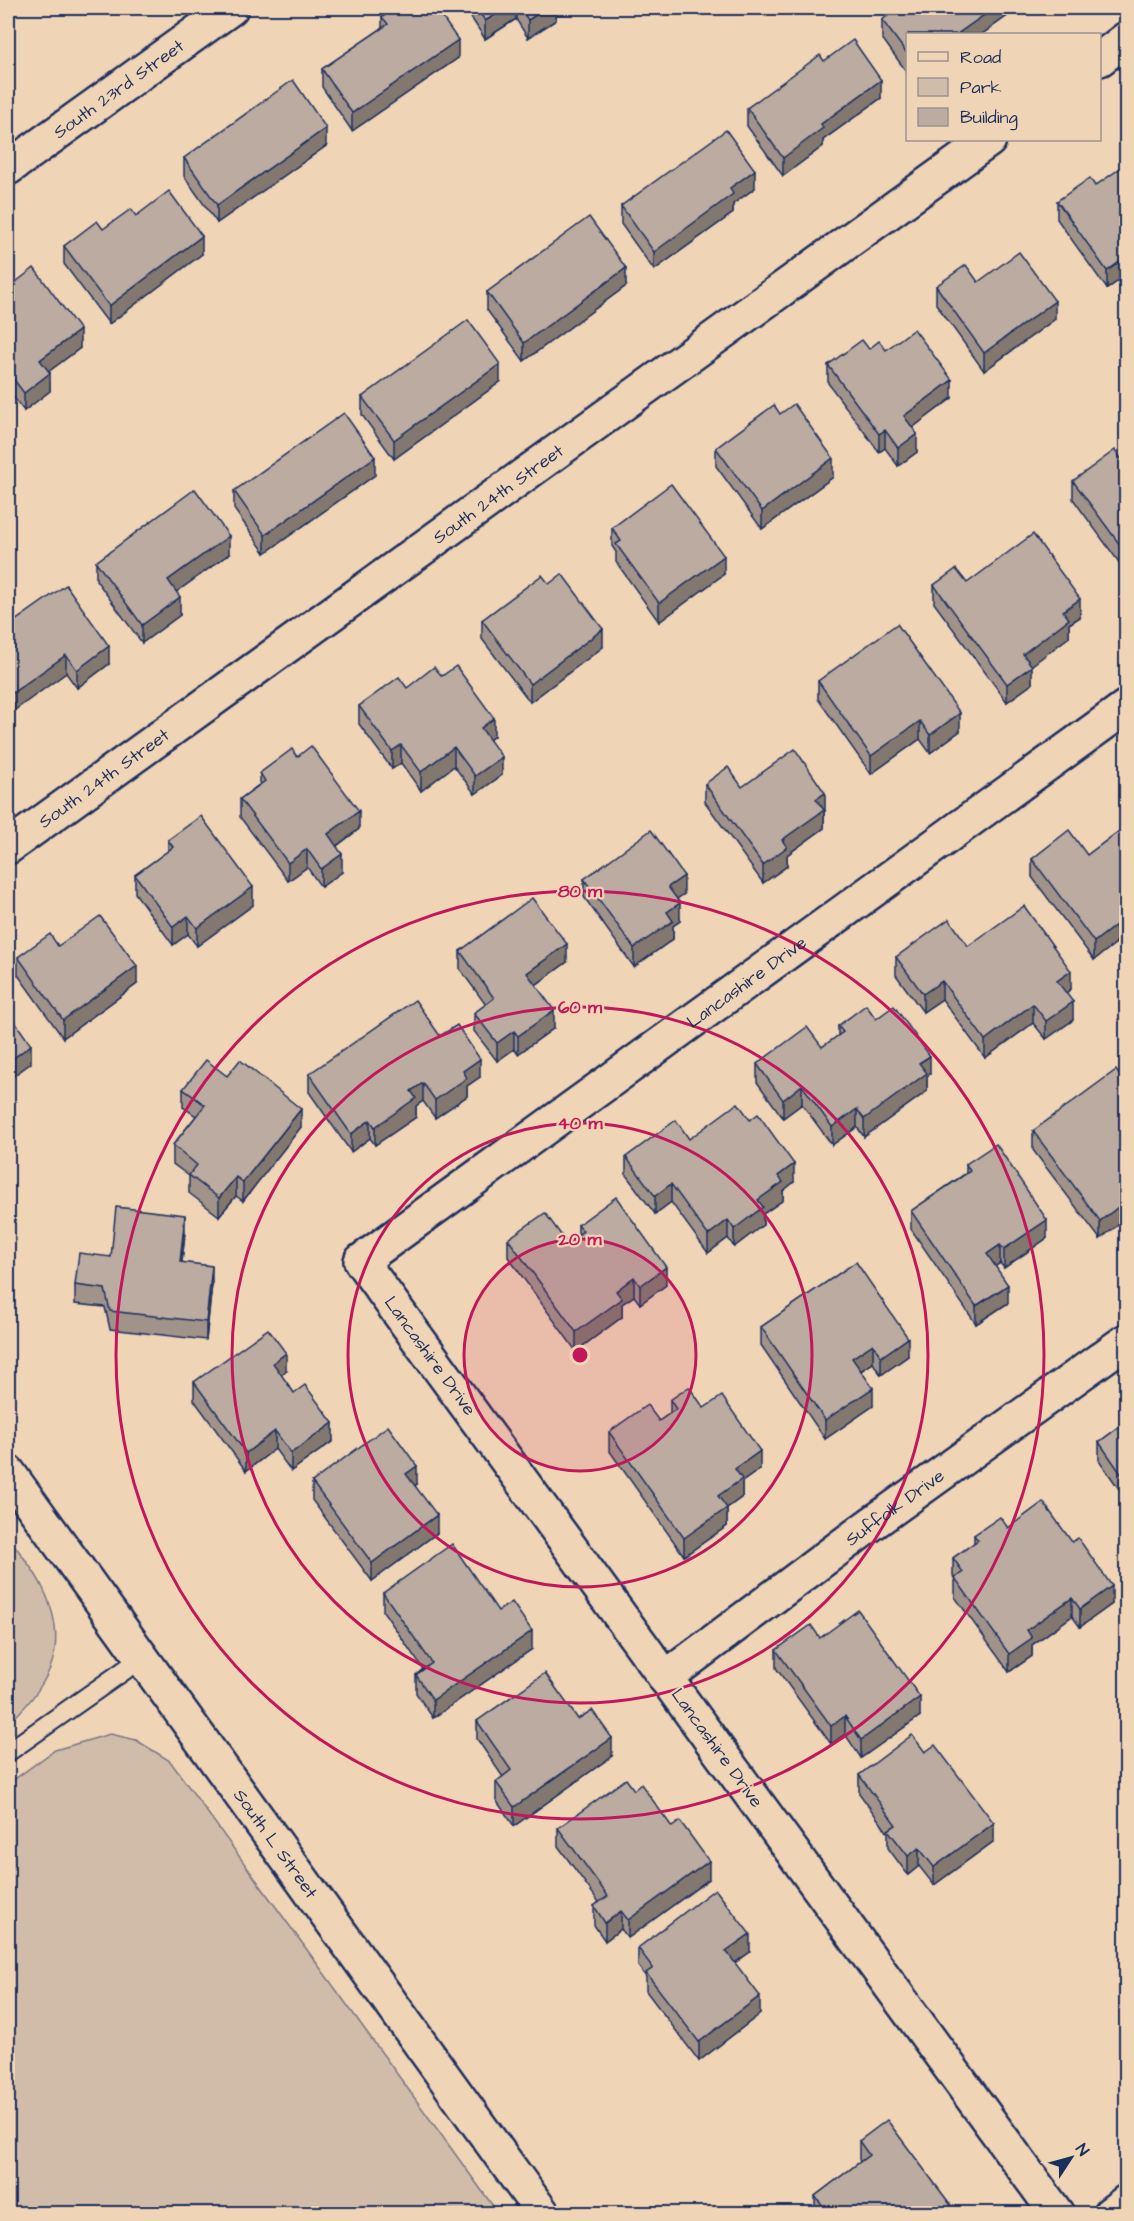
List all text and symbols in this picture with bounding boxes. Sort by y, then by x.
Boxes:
street label: South 23rd Street [48,33,190,144]
legend [906,33,1101,141]
text: Road [960,45,1001,70]
text: Park [960,75,1002,100]
text: Building [960,105,1018,131]
street label: South 24th Street [427,438,569,550]
street label: South 24th Street [33,722,175,834]
text: 80 m [558,879,603,904]
street label: Lancashire Drive [682,930,812,1034]
text: 60 m [558,995,603,1020]
text: 40 m [558,1111,603,1136]
text: 20 m [558,1227,602,1252]
street label: Lancashire Drive [378,1291,482,1421]
centre of rings [570,1345,590,1365]
street label: Suffolk Drive [840,1463,949,1552]
street label: Lancashire Drive [665,1683,769,1813]
street label: South L Street [228,1784,324,1904]
north arrow [1041,2128,1101,2188]
text: N [1070,2139,1094,2160]

